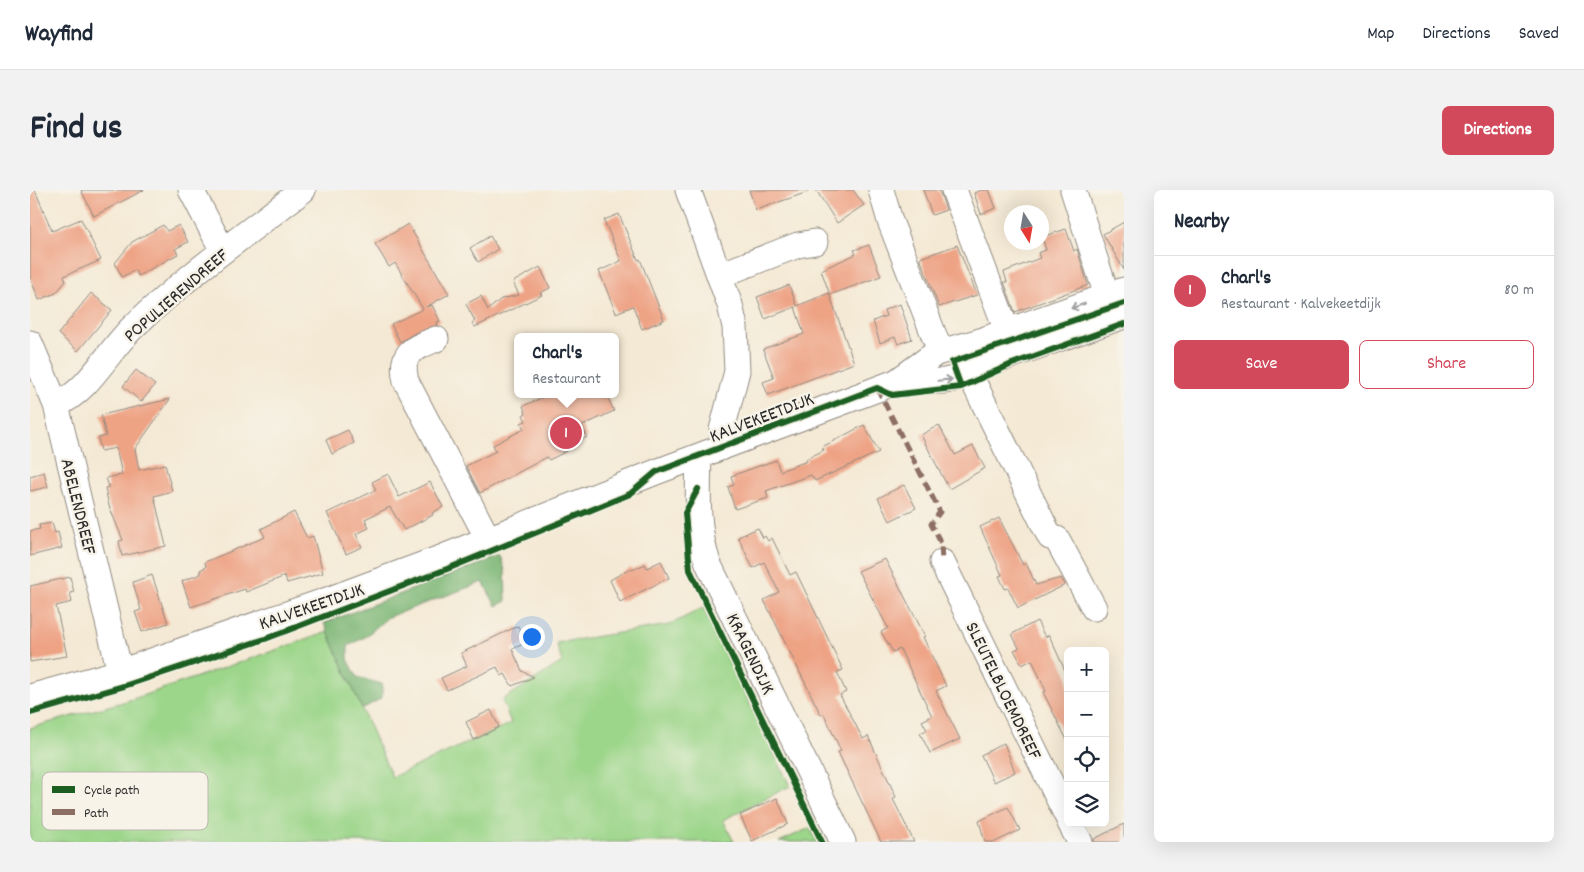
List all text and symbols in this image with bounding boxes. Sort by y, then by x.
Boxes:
text: Wayfind [25,18,93,52]
text: Map [1367,22,1394,47]
text: Directions [1422,22,1491,47]
text: Saved [1519,22,1559,47]
text: Find us [30,105,122,155]
button: Directions [1442,106,1554,155]
north arrow [1004,205,1049,250]
text: Nearby [1174,208,1229,238]
street label: POPULIERENDREEF [119,243,236,350]
text: Charl's [1221,266,1271,293]
text: 1 [1188,279,1192,302]
text: 80 m [1504,279,1534,302]
text: Restaurant · Kalvekeetdijk [1221,293,1381,316]
one-way arrow [1071,302,1086,311]
popup [514,333,619,398]
button: Save [1174,340,1349,389]
button: Share [1359,340,1534,389]
text: Charl's [532,341,583,368]
text: Restaurant [532,368,601,391]
one-way arrow [936,375,952,385]
street label: KALVEKEETDIJK [706,387,819,452]
pin: 1 [550,414,582,452]
street label: ABELENDREEF [52,456,102,558]
street label: KALVEKEETDIJK [256,578,369,639]
street label: KRAGENDIJK [718,609,780,700]
street label: SLEUTELBLOEMDREEF [957,618,1047,765]
your location [519,624,545,650]
map controls [1064,647,1109,827]
button: + [1064,647,1109,692]
button: − [1064,692,1109,737]
button: locate [1064,737,1109,782]
legend [42,772,208,830]
text: Cycle path [84,781,140,801]
button: layers [1064,782,1109,827]
text: Path [84,804,109,824]

